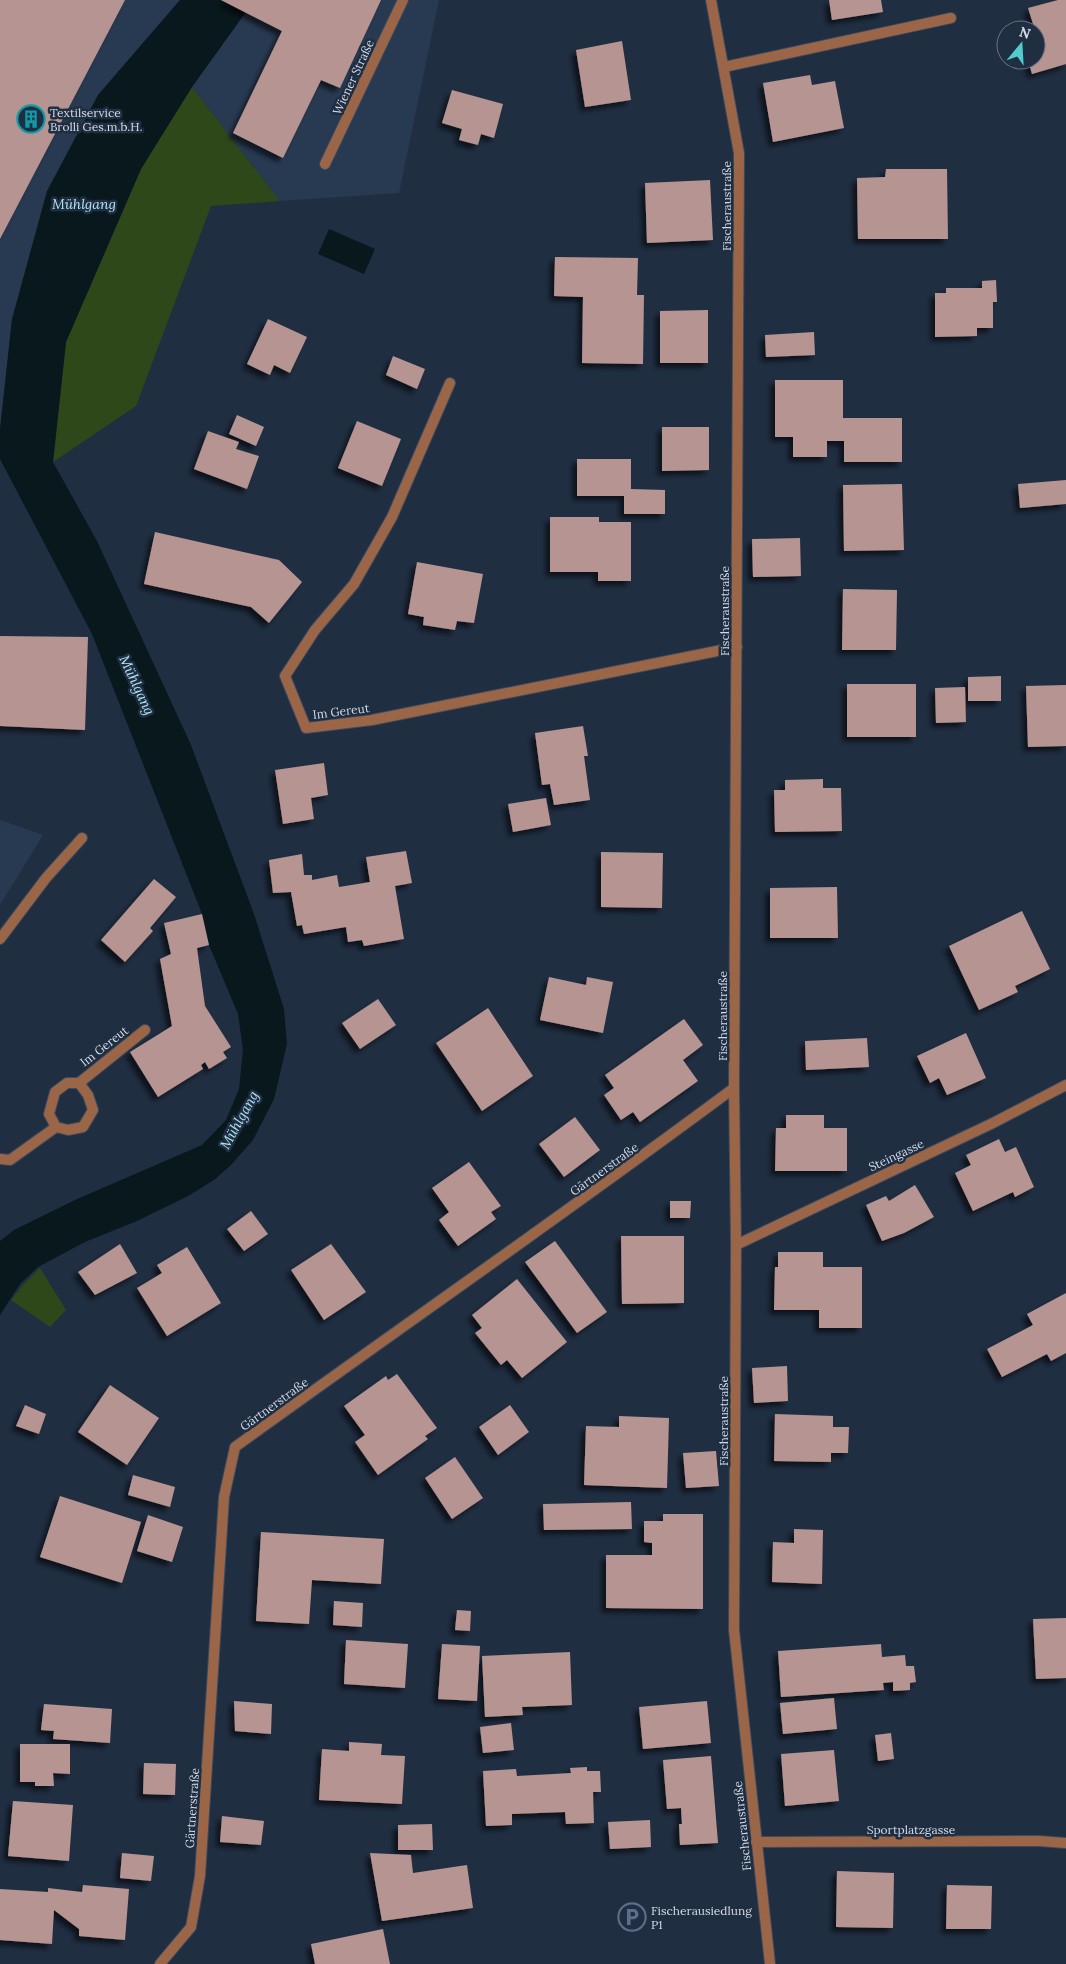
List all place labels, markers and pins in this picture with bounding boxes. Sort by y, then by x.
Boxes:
building icon: Textilservice Brolli Ges.m.b.H. [16,104,46,134]
place label: Textilservice Brolli Ges.m.b.H. [50,105,143,134]
parking icon: Fischerausiedlung P1 [617,1902,647,1932]
place label: Fischerausiedlung P1 [651,1903,752,1932]

